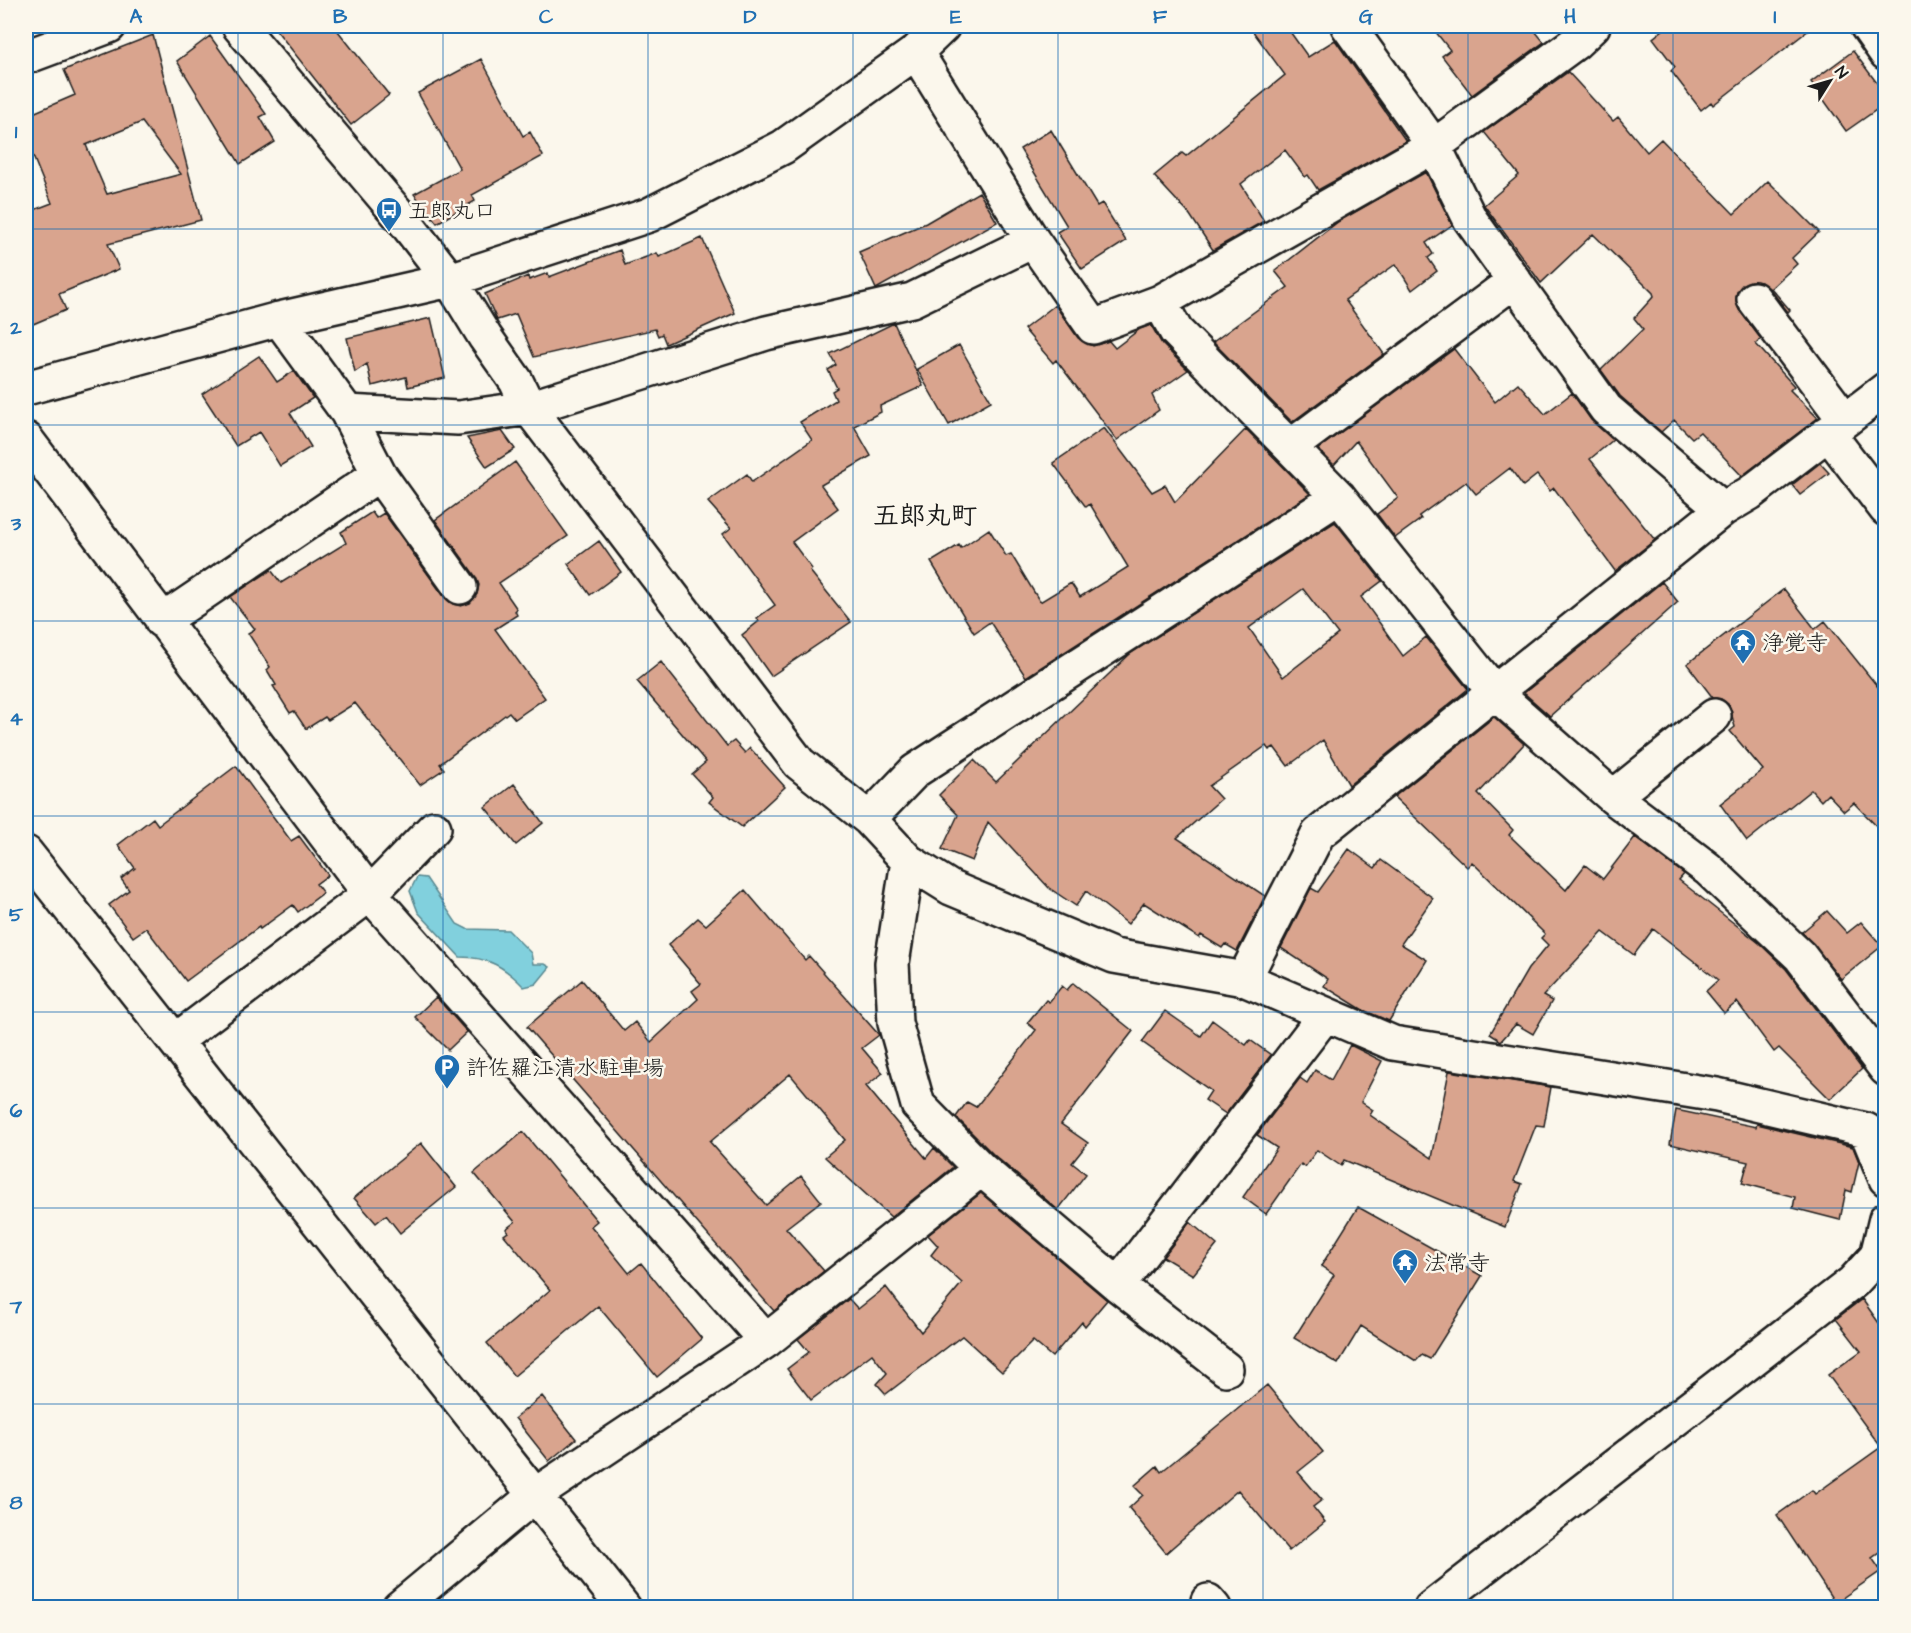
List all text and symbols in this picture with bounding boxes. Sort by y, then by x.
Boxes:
text: A [130,3,143,31]
text: B [333,3,348,31]
text: C [539,3,554,31]
text: D [744,3,757,31]
text: E [950,3,962,31]
text: F [1153,3,1168,31]
text: G [1359,3,1373,31]
text: H [1564,3,1576,31]
text: I [1773,3,1777,31]
north arrow [1800,51,1860,111]
text: N [1829,62,1853,83]
text: 1 [15,118,18,146]
bus stop icon: 五郎丸口 [374,195,404,233]
place label: 五郎丸口 [408,196,496,227]
text: 2 [9,314,22,342]
district label: 五郎丸町 [873,498,977,534]
text: 3 [10,510,22,538]
temple icon: 浄覚寺 [1728,627,1758,665]
place label: 浄覚寺 [1762,628,1828,659]
text: 4 [9,705,23,733]
text: 5 [9,901,24,929]
parking icon: 許佐羅江清水駐車場 [432,1052,462,1090]
place label: 許佐羅江清水駐車場 [466,1053,664,1084]
text: 6 [10,1097,23,1125]
temple icon: 法常寺 [1390,1247,1420,1285]
place label: 法常寺 [1424,1248,1490,1279]
text: 7 [9,1293,23,1321]
text: 8 [10,1489,23,1517]

